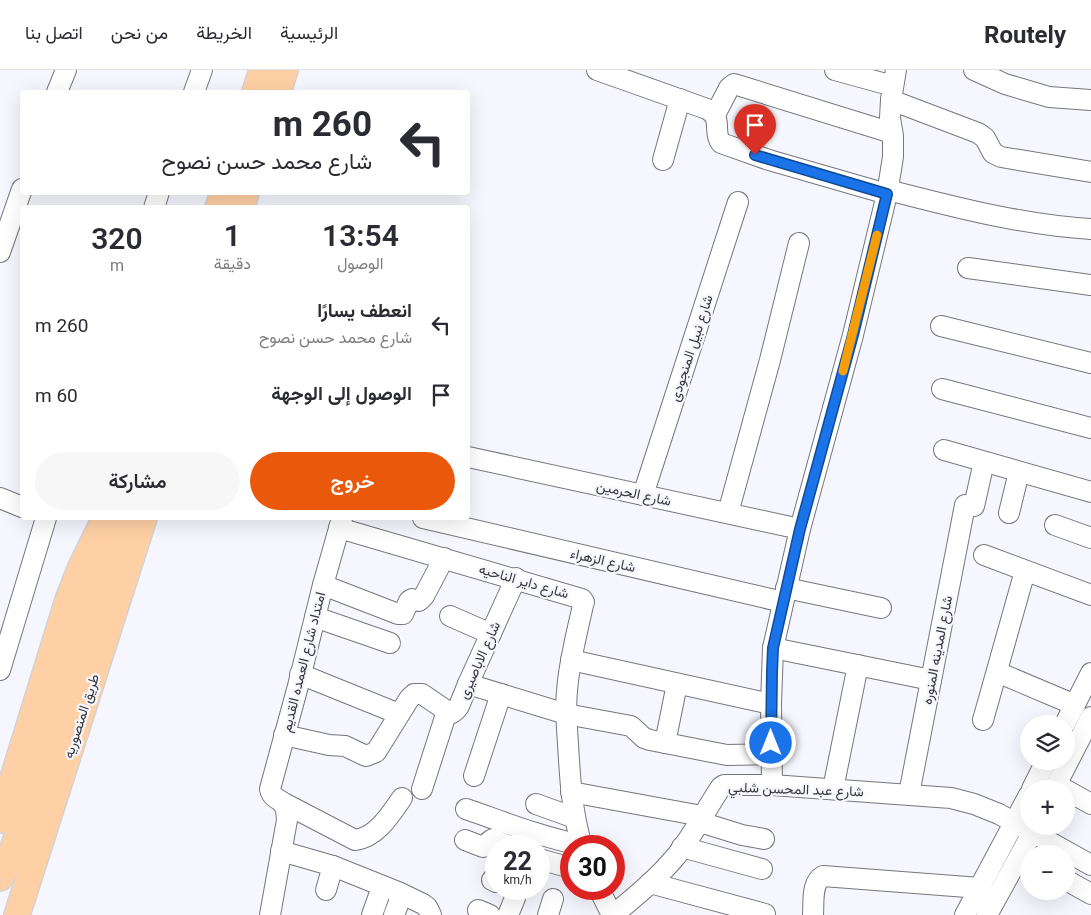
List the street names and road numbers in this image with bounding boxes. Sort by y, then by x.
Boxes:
street label: شارع نبيل المنجودى [666,293,719,404]
street label: شارع الحرمين [595,477,673,512]
street label: شارع الزهراء [568,545,637,578]
street label: شارع داير الناحيه [476,561,571,604]
street label: امتداد شارع العمده القديم [278,590,331,734]
street label: شارع المدينه المنوره [919,594,958,706]
street label: شارع الاباصيرى [455,619,506,702]
street label: طريق المنصوريه [60,672,103,761]
street label: شارع عبد المحسن شلبي [728,779,864,803]

